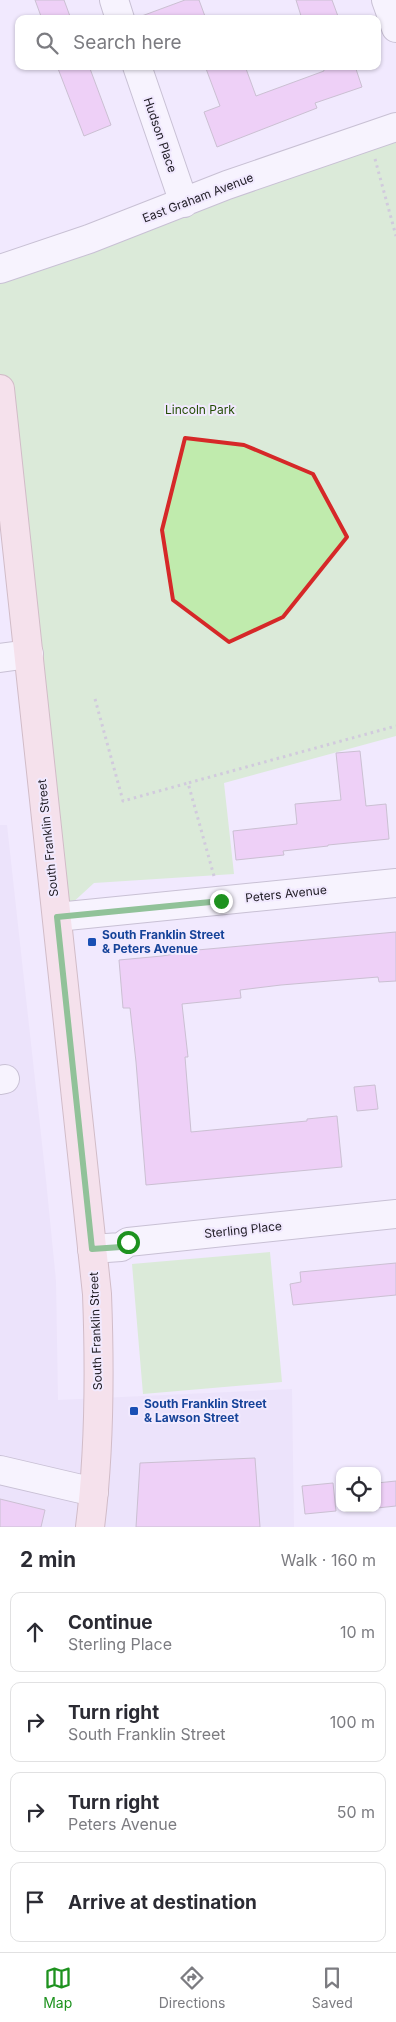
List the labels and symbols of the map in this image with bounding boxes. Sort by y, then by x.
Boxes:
street label: Hudson Place [141,95,180,174]
street label: East Graham Avenue [140,169,255,226]
park label: Lincoln Park [165,402,235,417]
street label: South Franklin Street [34,778,61,898]
street label: Peters Avenue [244,882,327,905]
route end [210,890,233,913]
place label: South Franklin Street & Peters Avenue [102,927,225,956]
marker: South Franklin Street & Peters Avenue [86,936,98,948]
street label: Sterling Place [203,1218,283,1241]
route start [117,1231,140,1254]
street label: South Franklin Street [86,1272,105,1390]
place label: South Franklin Street & Lawson Street [144,1396,267,1425]
marker: South Franklin Street & Lawson Street [128,1405,140,1417]

